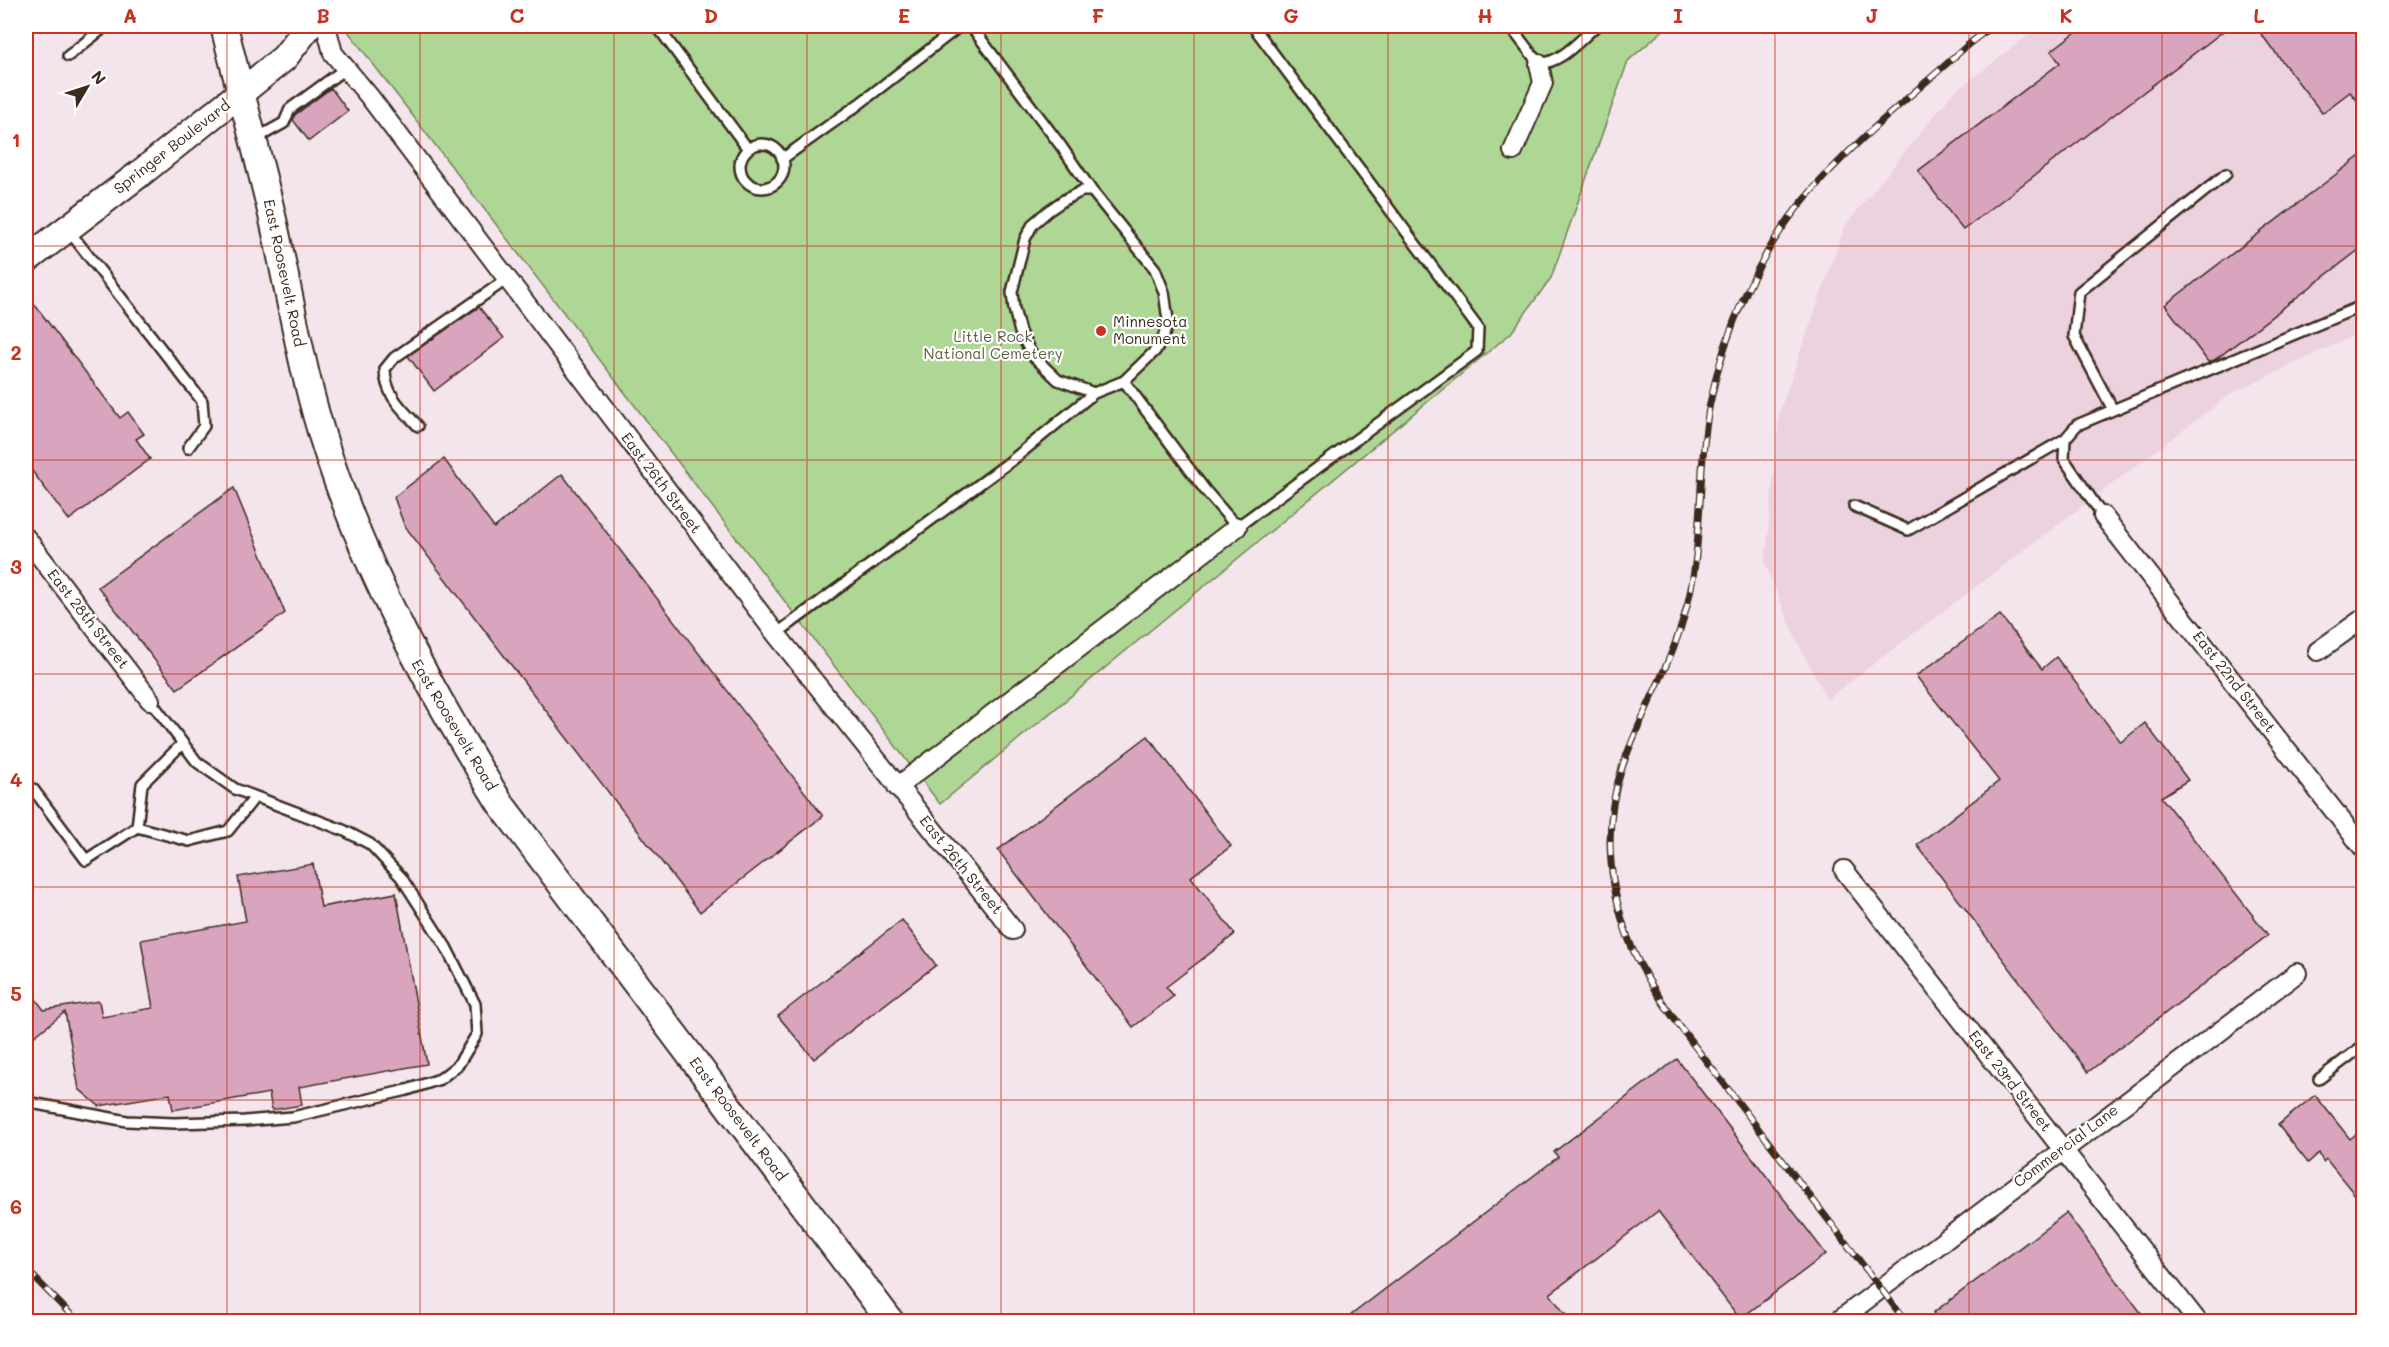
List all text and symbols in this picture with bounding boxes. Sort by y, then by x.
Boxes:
text: A [123,2,137,28]
text: B [316,2,330,28]
text: C [510,2,525,28]
text: D [704,2,718,28]
text: E [898,2,910,28]
text: F [1092,2,1105,28]
text: G [1283,2,1299,28]
text: H [1477,2,1493,28]
text: I [1673,2,1683,28]
text: J [1865,2,1879,28]
text: K [2059,2,2073,28]
text: L [2253,2,2265,28]
north arrow [57,57,117,117]
text: N [87,66,111,89]
street label: Springer Boulevard [109,95,234,198]
text: 1 [12,126,20,152]
street label: East Roosevelt Road [260,197,310,348]
place label: Minnesota Monument [1113,311,1188,348]
marker: Minnesota Monument [1094,324,1108,338]
park label: Little Rock National Cemetery [923,326,1063,363]
text: 2 [10,339,22,365]
street label: East 26th Street [617,428,706,537]
text: 3 [10,553,22,579]
street label: East 28th Street [43,564,134,672]
street label: East 22nd Street [2189,626,2281,736]
street label: East Roosevelt Road [408,655,502,794]
text: 4 [10,766,23,792]
street label: East 26th Street [916,811,1008,918]
text: 5 [10,980,22,1006]
street label: East 23rd Street [1965,1026,2057,1135]
street label: East Roosevelt Road [686,1052,792,1184]
street label: Commercial Lane [2009,1099,2122,1191]
text: 6 [10,1193,22,1219]

